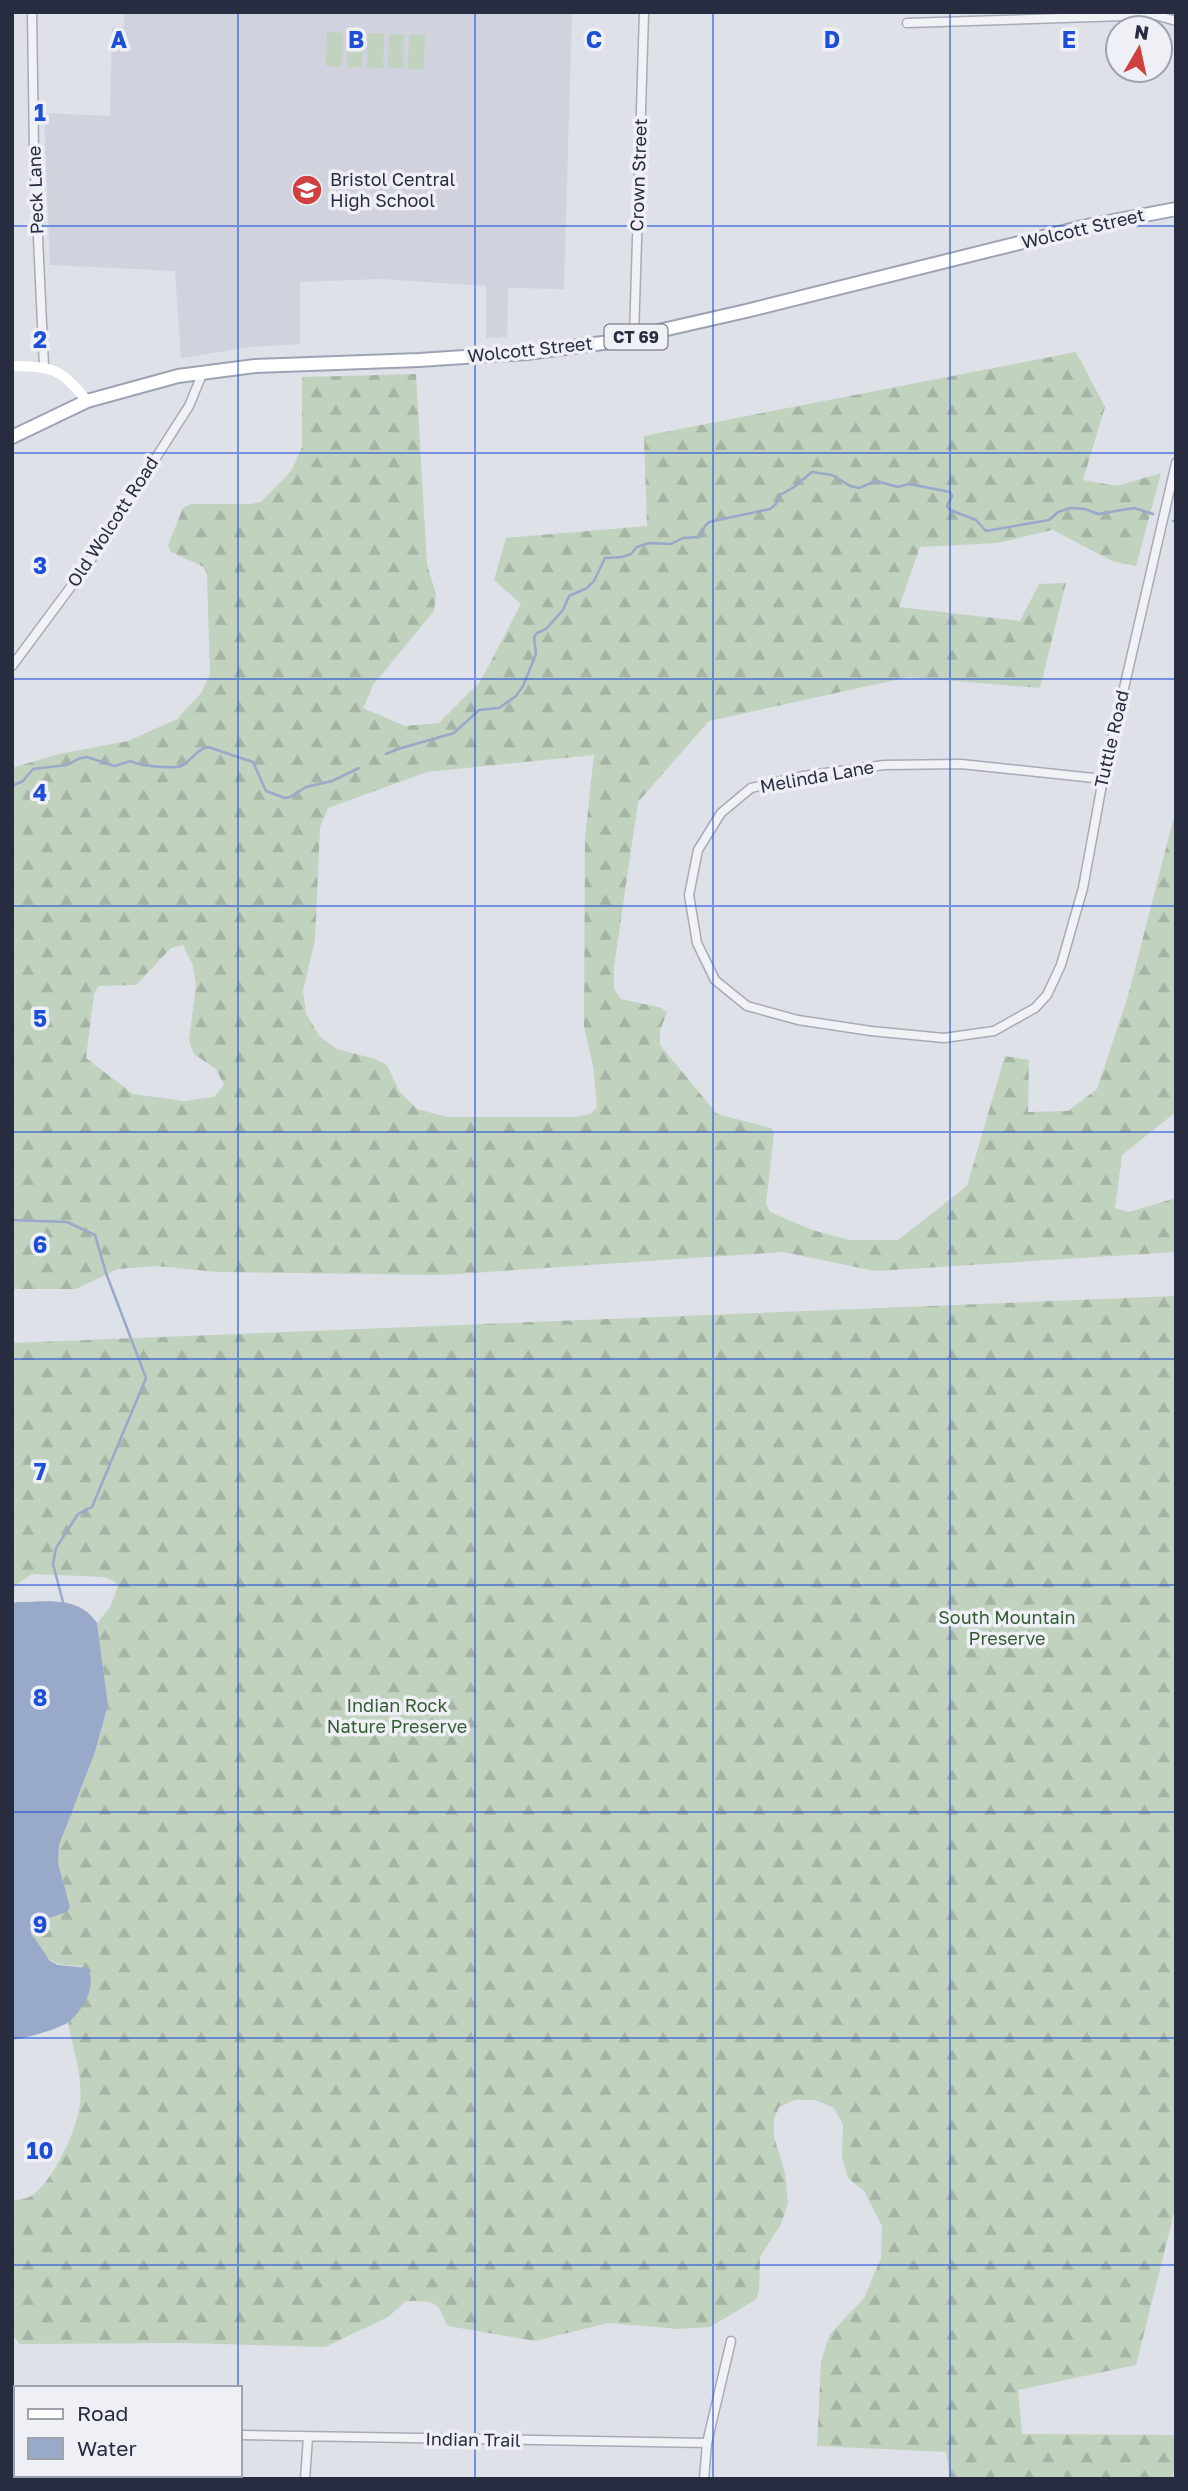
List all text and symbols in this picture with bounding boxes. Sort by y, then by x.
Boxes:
north arrow [1104,14,1174,84]
text: N [1133,19,1151,44]
text: A [111,25,128,53]
text: B [348,25,364,53]
text: C [586,25,602,53]
text: D [824,25,840,53]
text: E [1062,25,1076,53]
text: 1 [34,98,46,126]
street label: Crown Street [625,118,651,232]
street label: Peck Lane [22,145,48,235]
place label: Bristol Central High School [330,168,455,211]
school or university icon: Bristol Central High School [290,173,324,207]
street label: Wolcott Street [1019,203,1146,253]
road number: CT 69 [604,324,668,350]
text: 2 [33,325,47,353]
street label: Wolcott Street [466,332,593,367]
street label: Old Wolcott Road [62,452,162,591]
text: 3 [33,551,47,579]
street label: Tuttle Road [1089,688,1133,790]
street label: Melinda Lane [758,755,876,797]
text: 4 [33,778,47,806]
text: 5 [33,1004,47,1032]
text: 6 [33,1230,47,1258]
text: 7 [34,1457,46,1485]
park label: South Mountain Preserve [938,1606,1076,1649]
text: 8 [33,1683,47,1711]
park label: Indian Rock Nature Preserve [327,1694,467,1737]
text: 9 [33,1910,47,1938]
text: 10 [27,2136,53,2164]
legend [14,2386,242,2477]
text: Road [77,2400,128,2426]
street label: Indian Trail [425,2427,521,2451]
text: Water [77,2435,137,2461]

